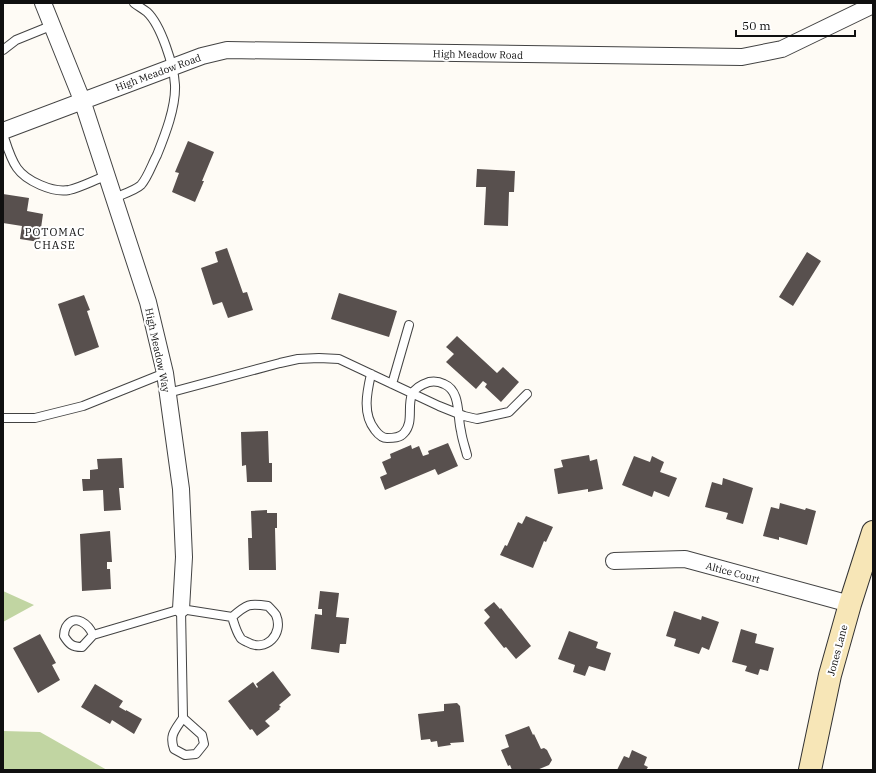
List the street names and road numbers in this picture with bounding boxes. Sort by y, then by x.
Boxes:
street label: High Meadow Road [433,47,523,62]
street label: High Meadow Road [114,51,203,94]
street label: High Meadow Way [142,307,173,394]
street label: Altice Court [704,559,762,586]
street label: Jones Lane [824,623,851,677]

